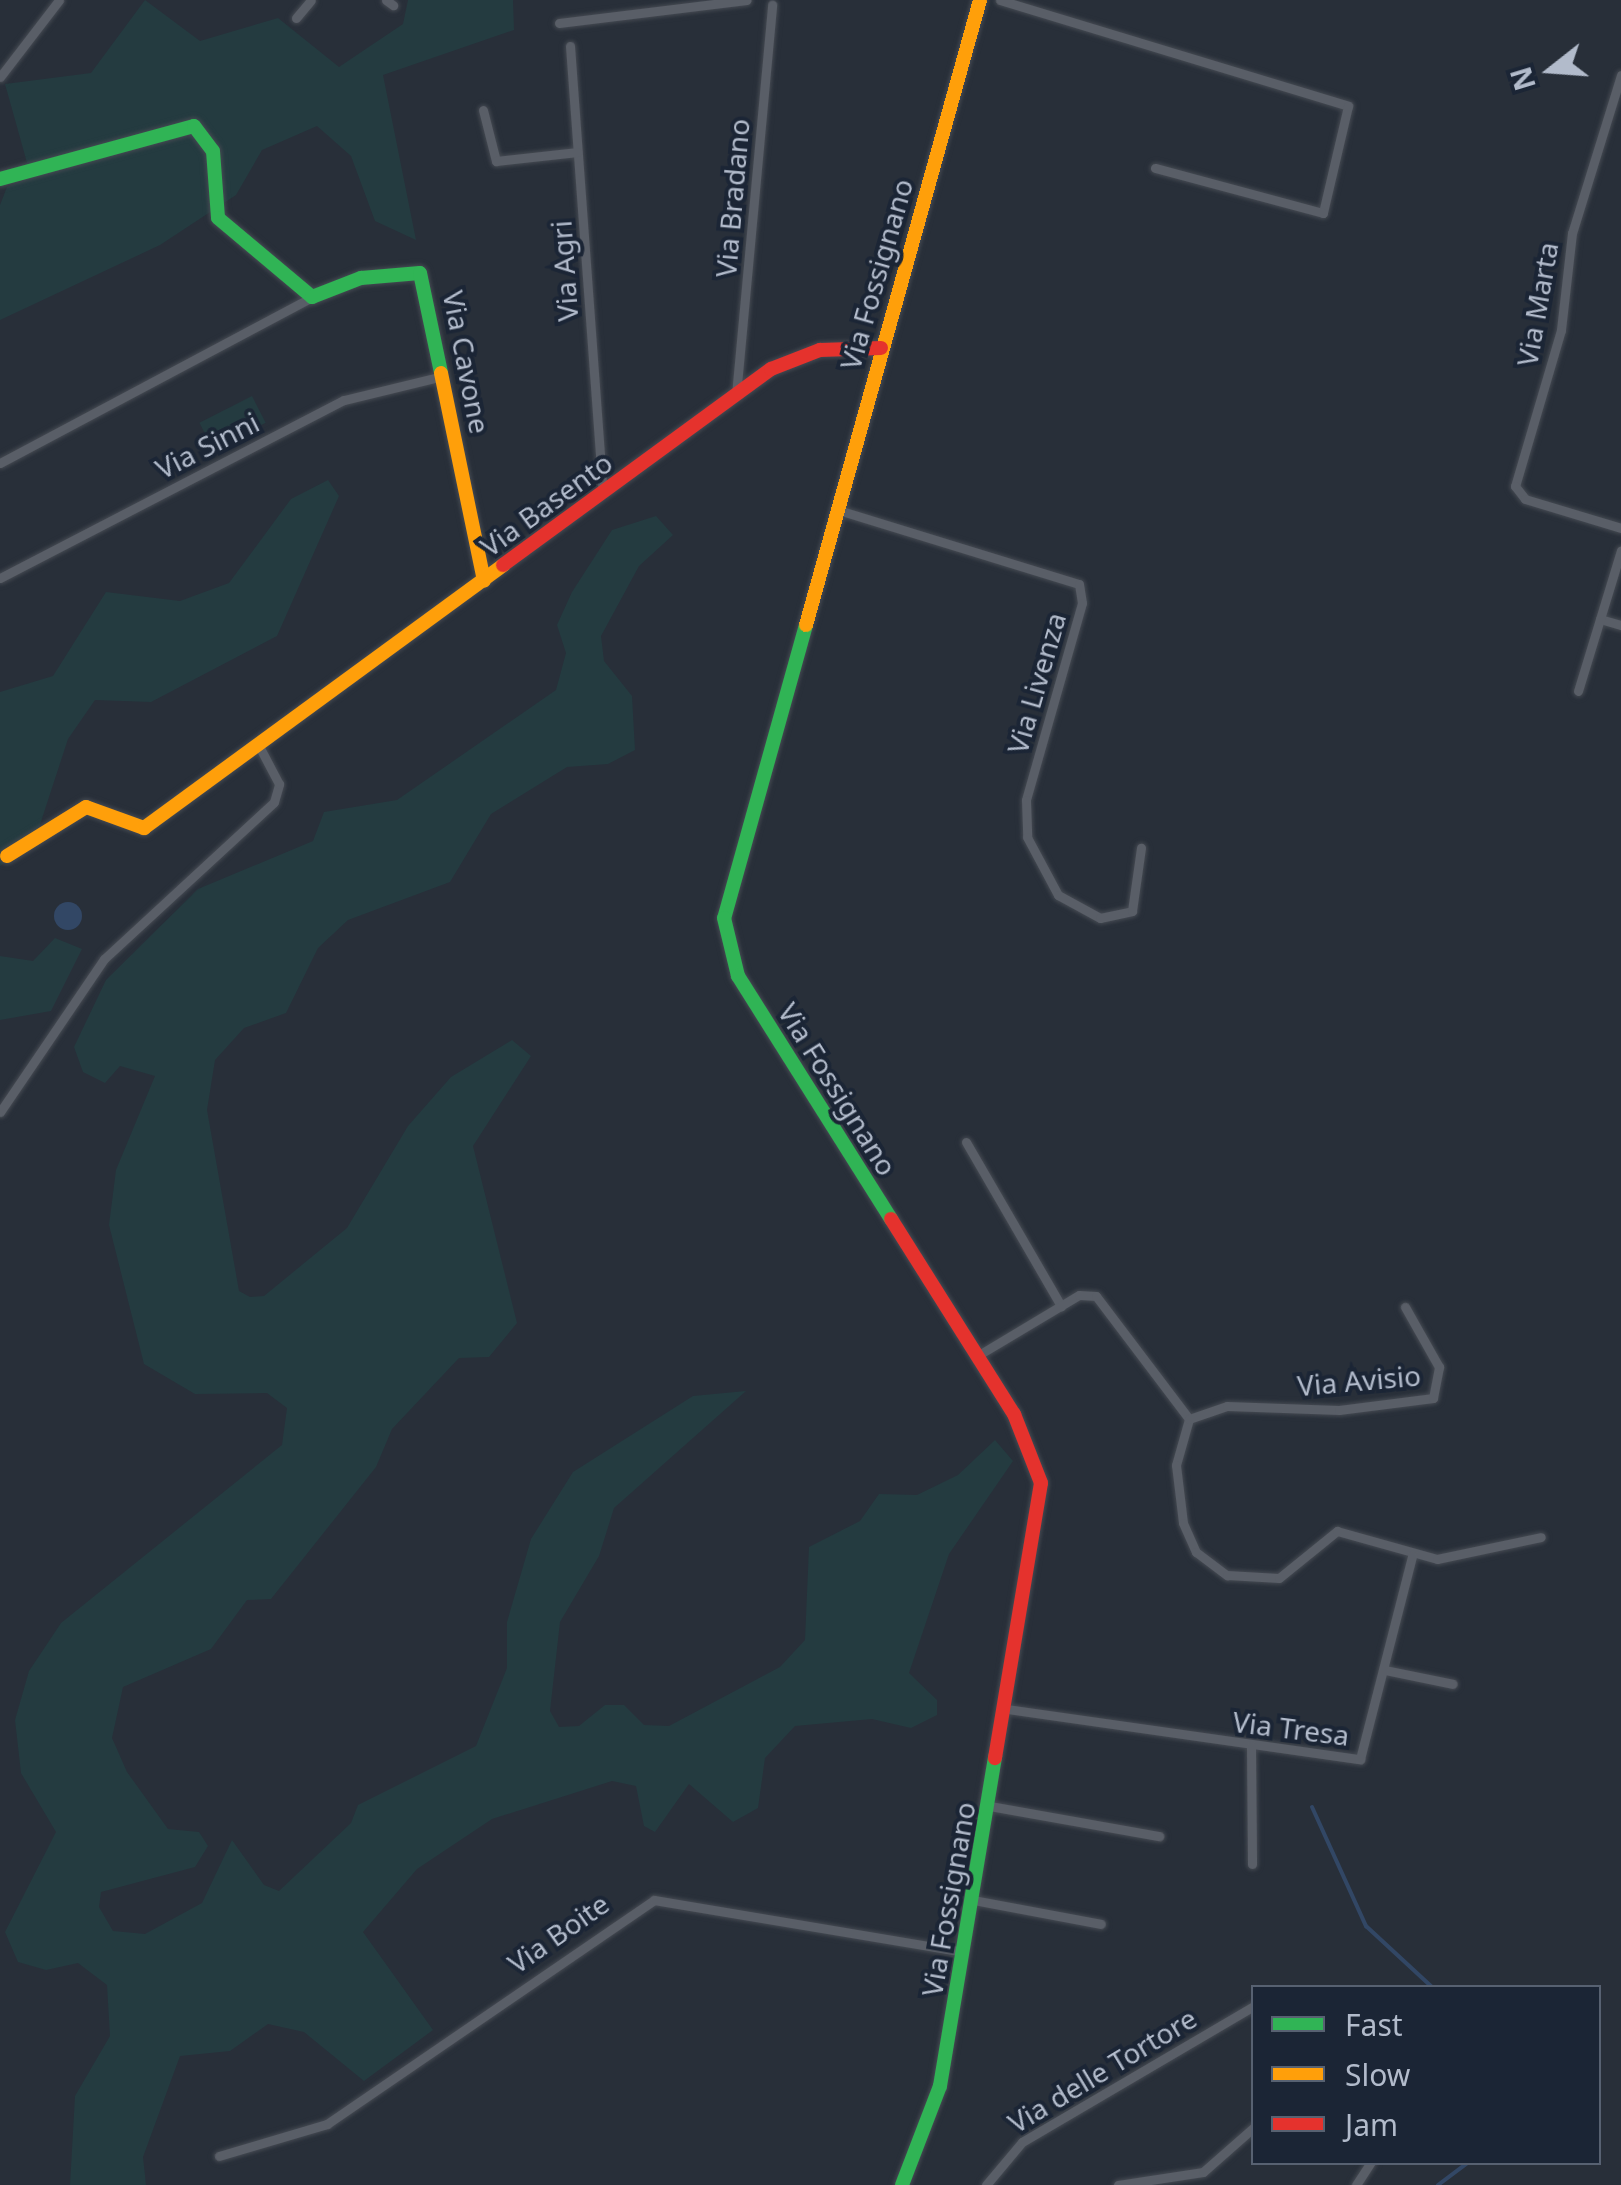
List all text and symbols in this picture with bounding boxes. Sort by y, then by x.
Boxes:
north arrow [1501,20,1601,120]
text: N [1501,62,1544,95]
street label: Via Bradano [708,117,756,279]
street label: Via Fossignano [833,175,919,373]
street label: Via Agri [544,219,584,323]
street label: Via Marta [1510,239,1564,369]
street label: Via Cavone [437,288,497,436]
street label: Via Sinni [150,405,264,485]
street label: Via Basento [474,445,618,563]
street label: Via Livenza [1000,609,1072,757]
street label: Via Fossignano [772,997,904,1181]
street label: Via Avisio [1296,1358,1422,1402]
street label: Via Tresa [1231,1704,1351,1752]
street label: Via Fossignano [914,1799,982,1999]
street label: Via Boite [501,1886,615,1980]
legend [1251,1985,1601,2165]
street label: Via delle Tortore [1002,2001,1202,2139]
text: Fast [1345,2004,1403,2045]
text: Slow [1345,2054,1410,2095]
text: Jam [1345,2104,1398,2145]

